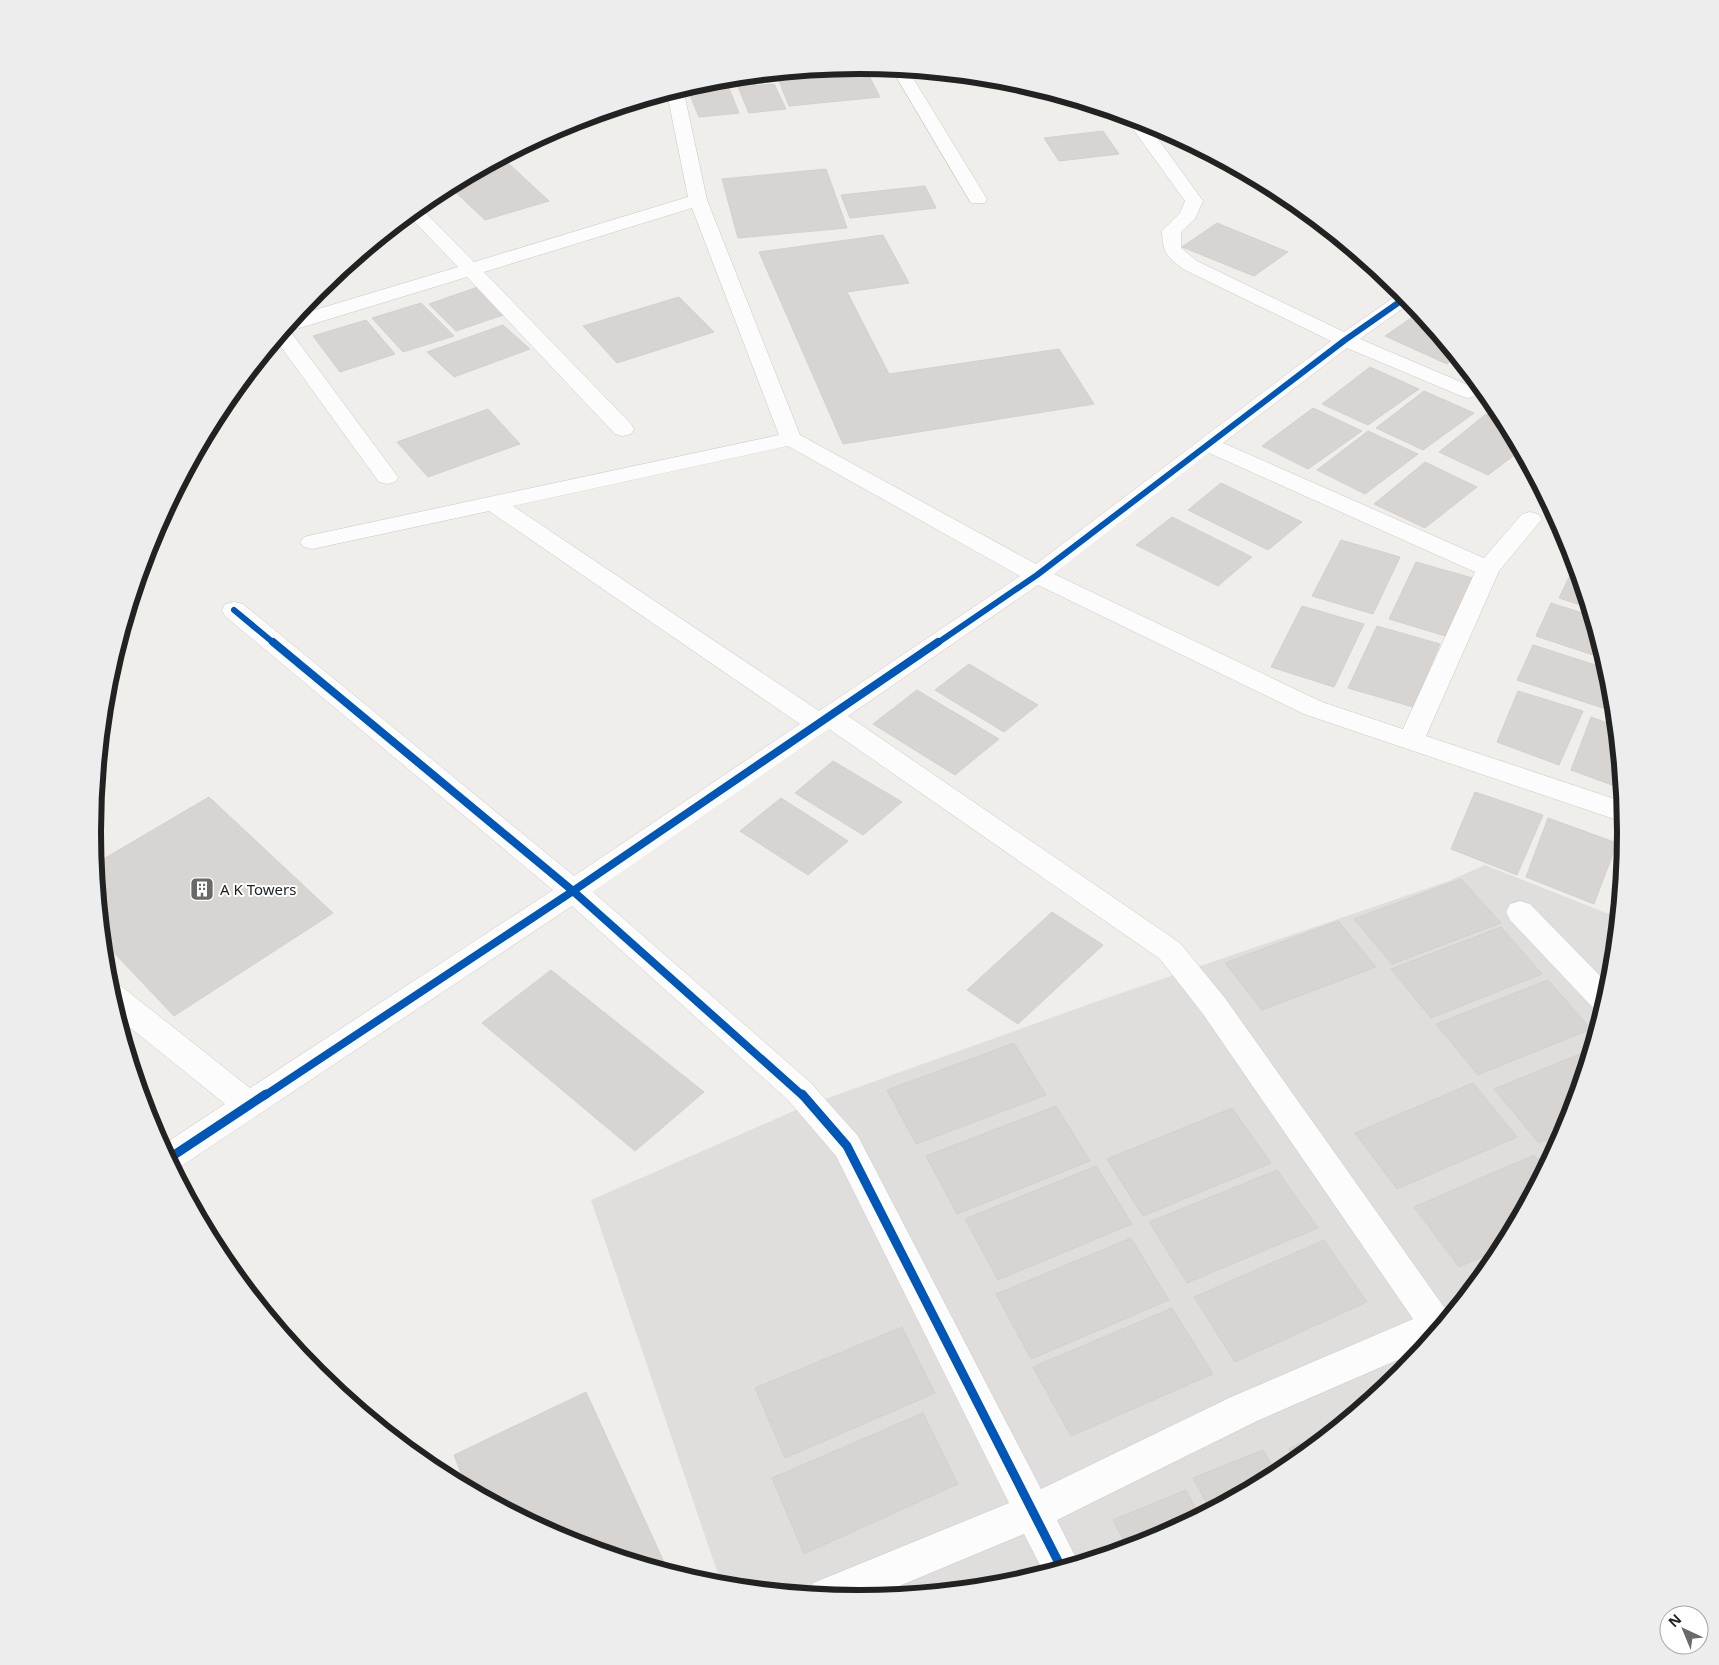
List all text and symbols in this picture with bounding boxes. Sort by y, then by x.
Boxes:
building icon: A K Towers [189,876,215,902]
place label: A K Towers [220,879,296,899]
north arrow [1659,1605,1709,1655]
text: N [1664,1609,1685,1631]

